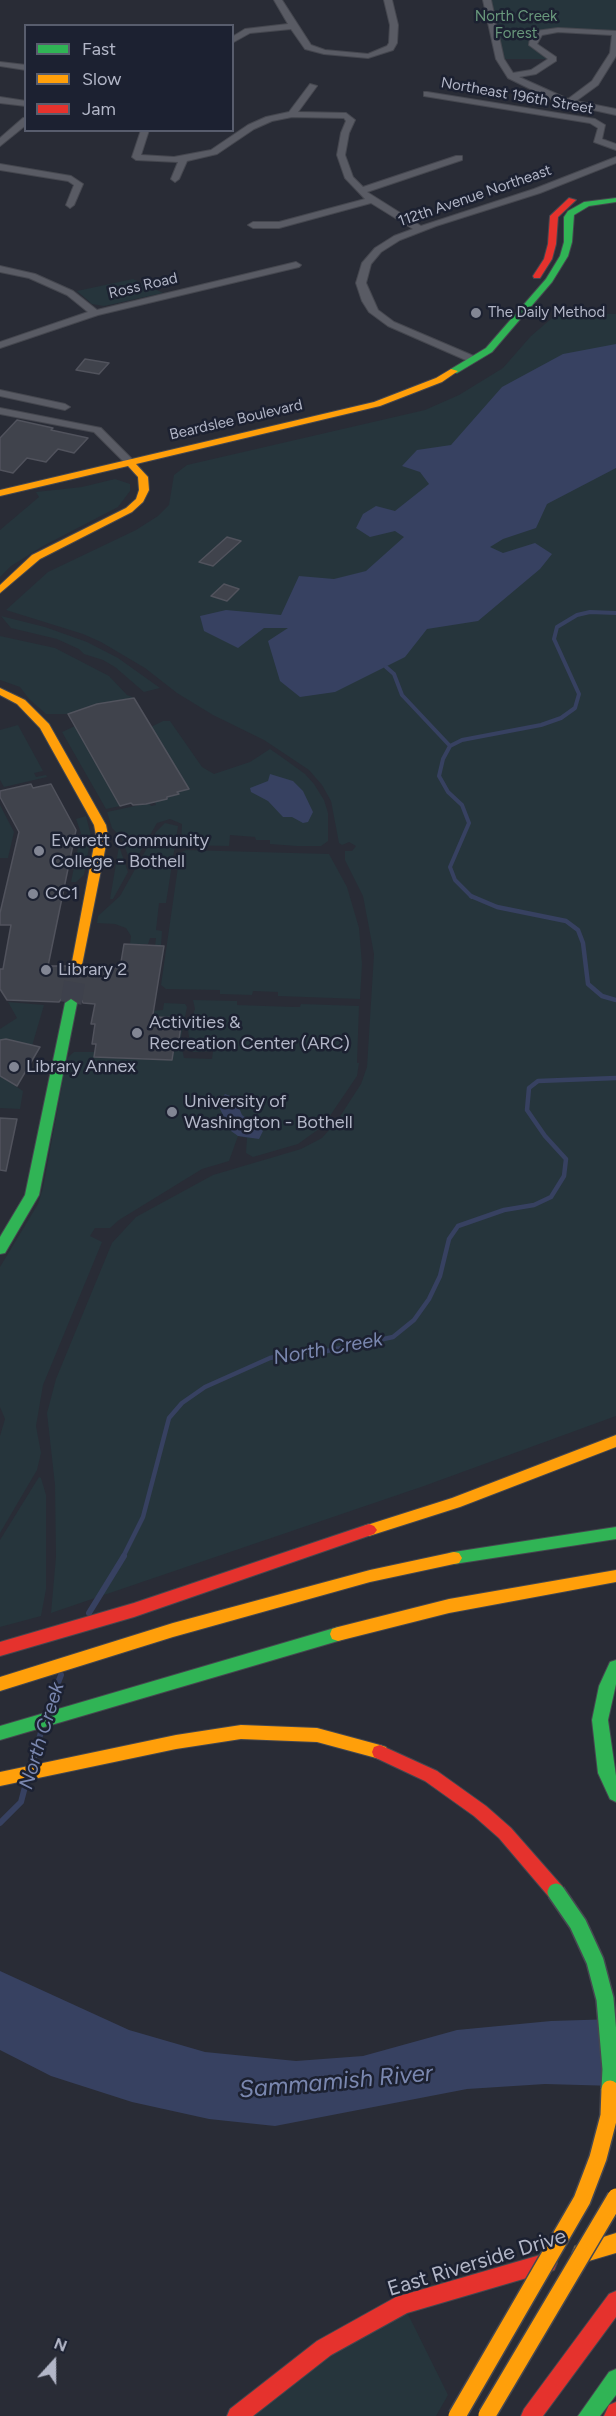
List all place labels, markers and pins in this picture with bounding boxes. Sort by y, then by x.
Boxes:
place label: The Daily Method [488,304,605,322]
marker: The Daily Method [469,306,483,320]
place label: Everett Community College - Bothell [51,830,209,872]
marker: Everett Community College - Bothell [32,844,46,858]
place label: CC1 [45,883,78,905]
marker: CC1 [26,887,40,901]
place label: Library 2 [58,959,127,981]
marker: Library 2 [39,963,53,977]
place label: Activities & Recreation Center (ARC) [149,1012,350,1054]
marker: Activities & Recreation Center (ARC) [130,1026,144,1040]
place label: Library Annex [26,1056,136,1078]
marker: Library Annex [7,1060,21,1074]
place label: University of Washington - Bothell [184,1091,353,1134]
marker: University of Washington - Bothell [165,1105,179,1119]

